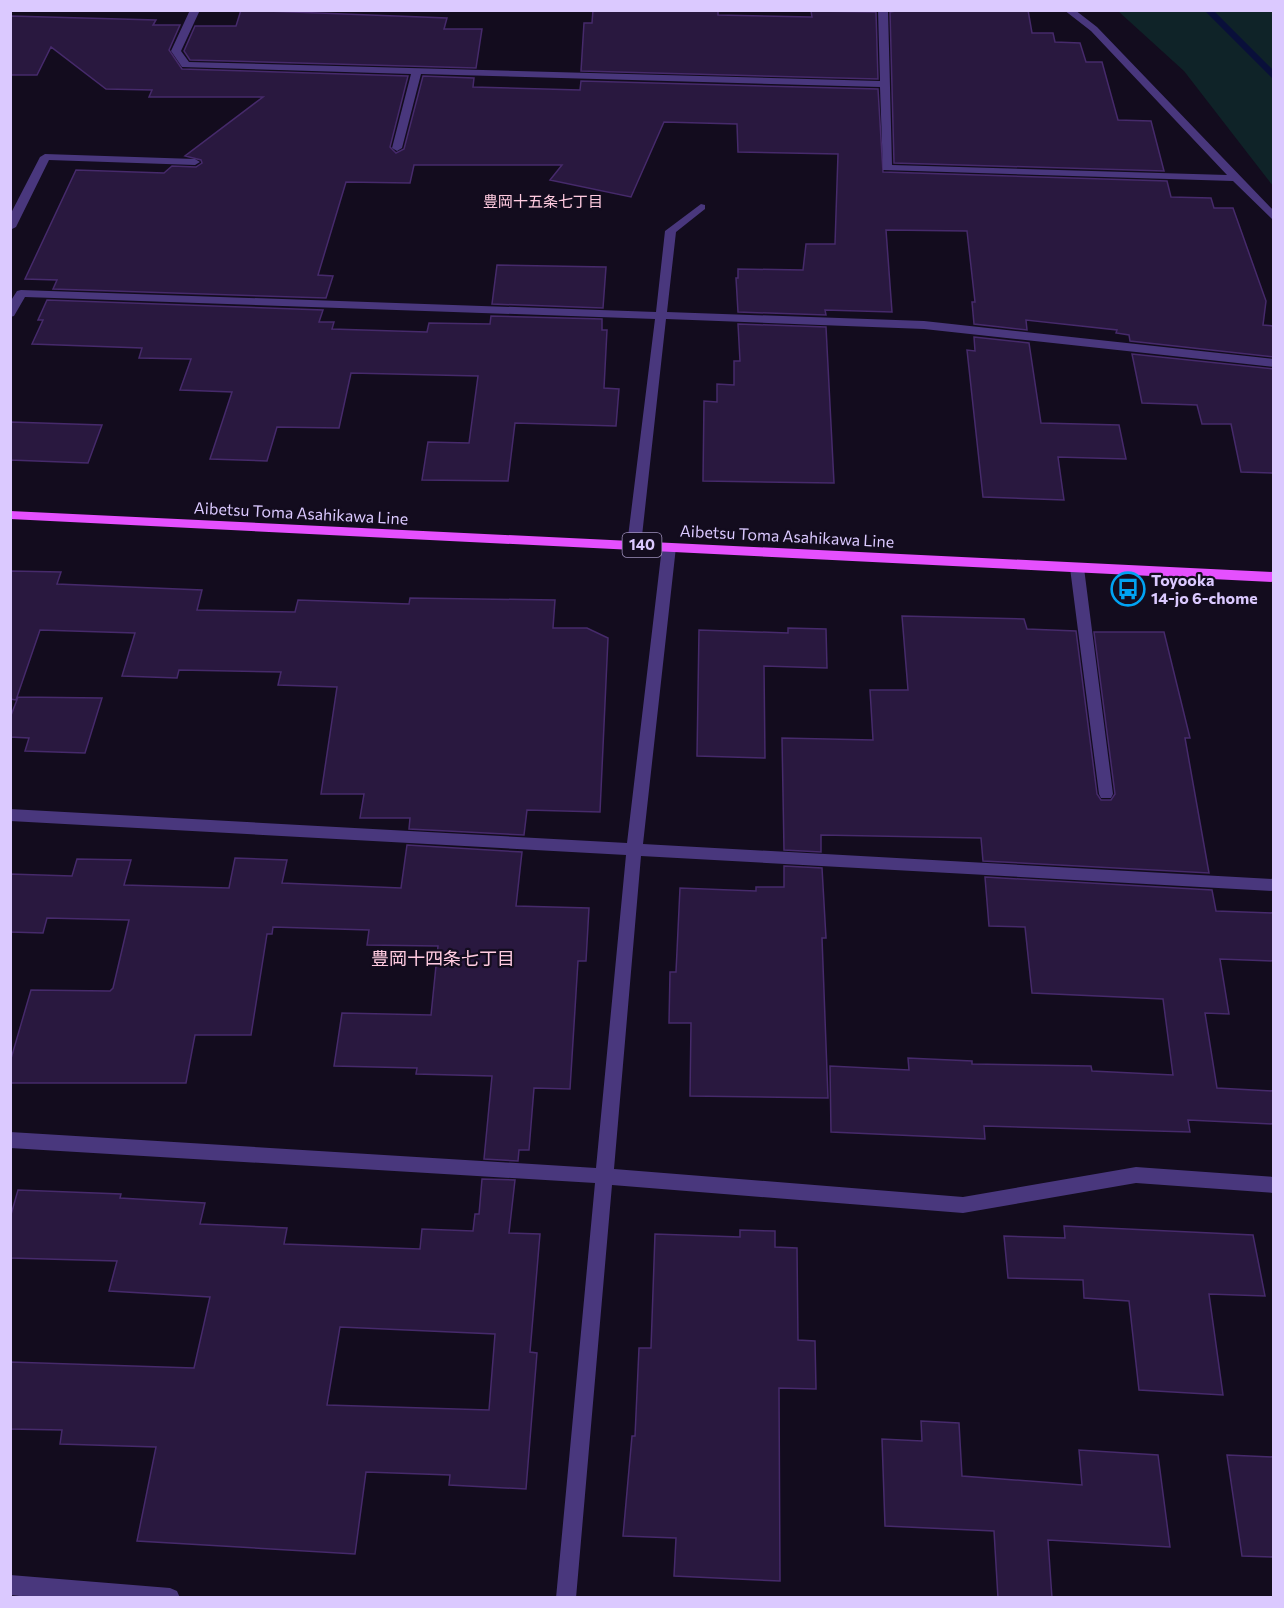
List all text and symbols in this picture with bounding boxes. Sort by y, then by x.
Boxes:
district label: 豊岡十五条七丁目 [483,192,603,210]
street label: Aibetsu Toma Asahikawa Line [193,497,409,528]
street label: Aibetsu Toma Asahikawa Line [679,520,895,551]
road number: 140 [622,533,662,557]
place label: Toyooka 14-jo 6-chome [1151,570,1258,607]
bus stop icon: Toyooka 14-jo 6-chome [1110,571,1146,607]
district label: 豊岡十四条七丁目 [371,947,515,969]

